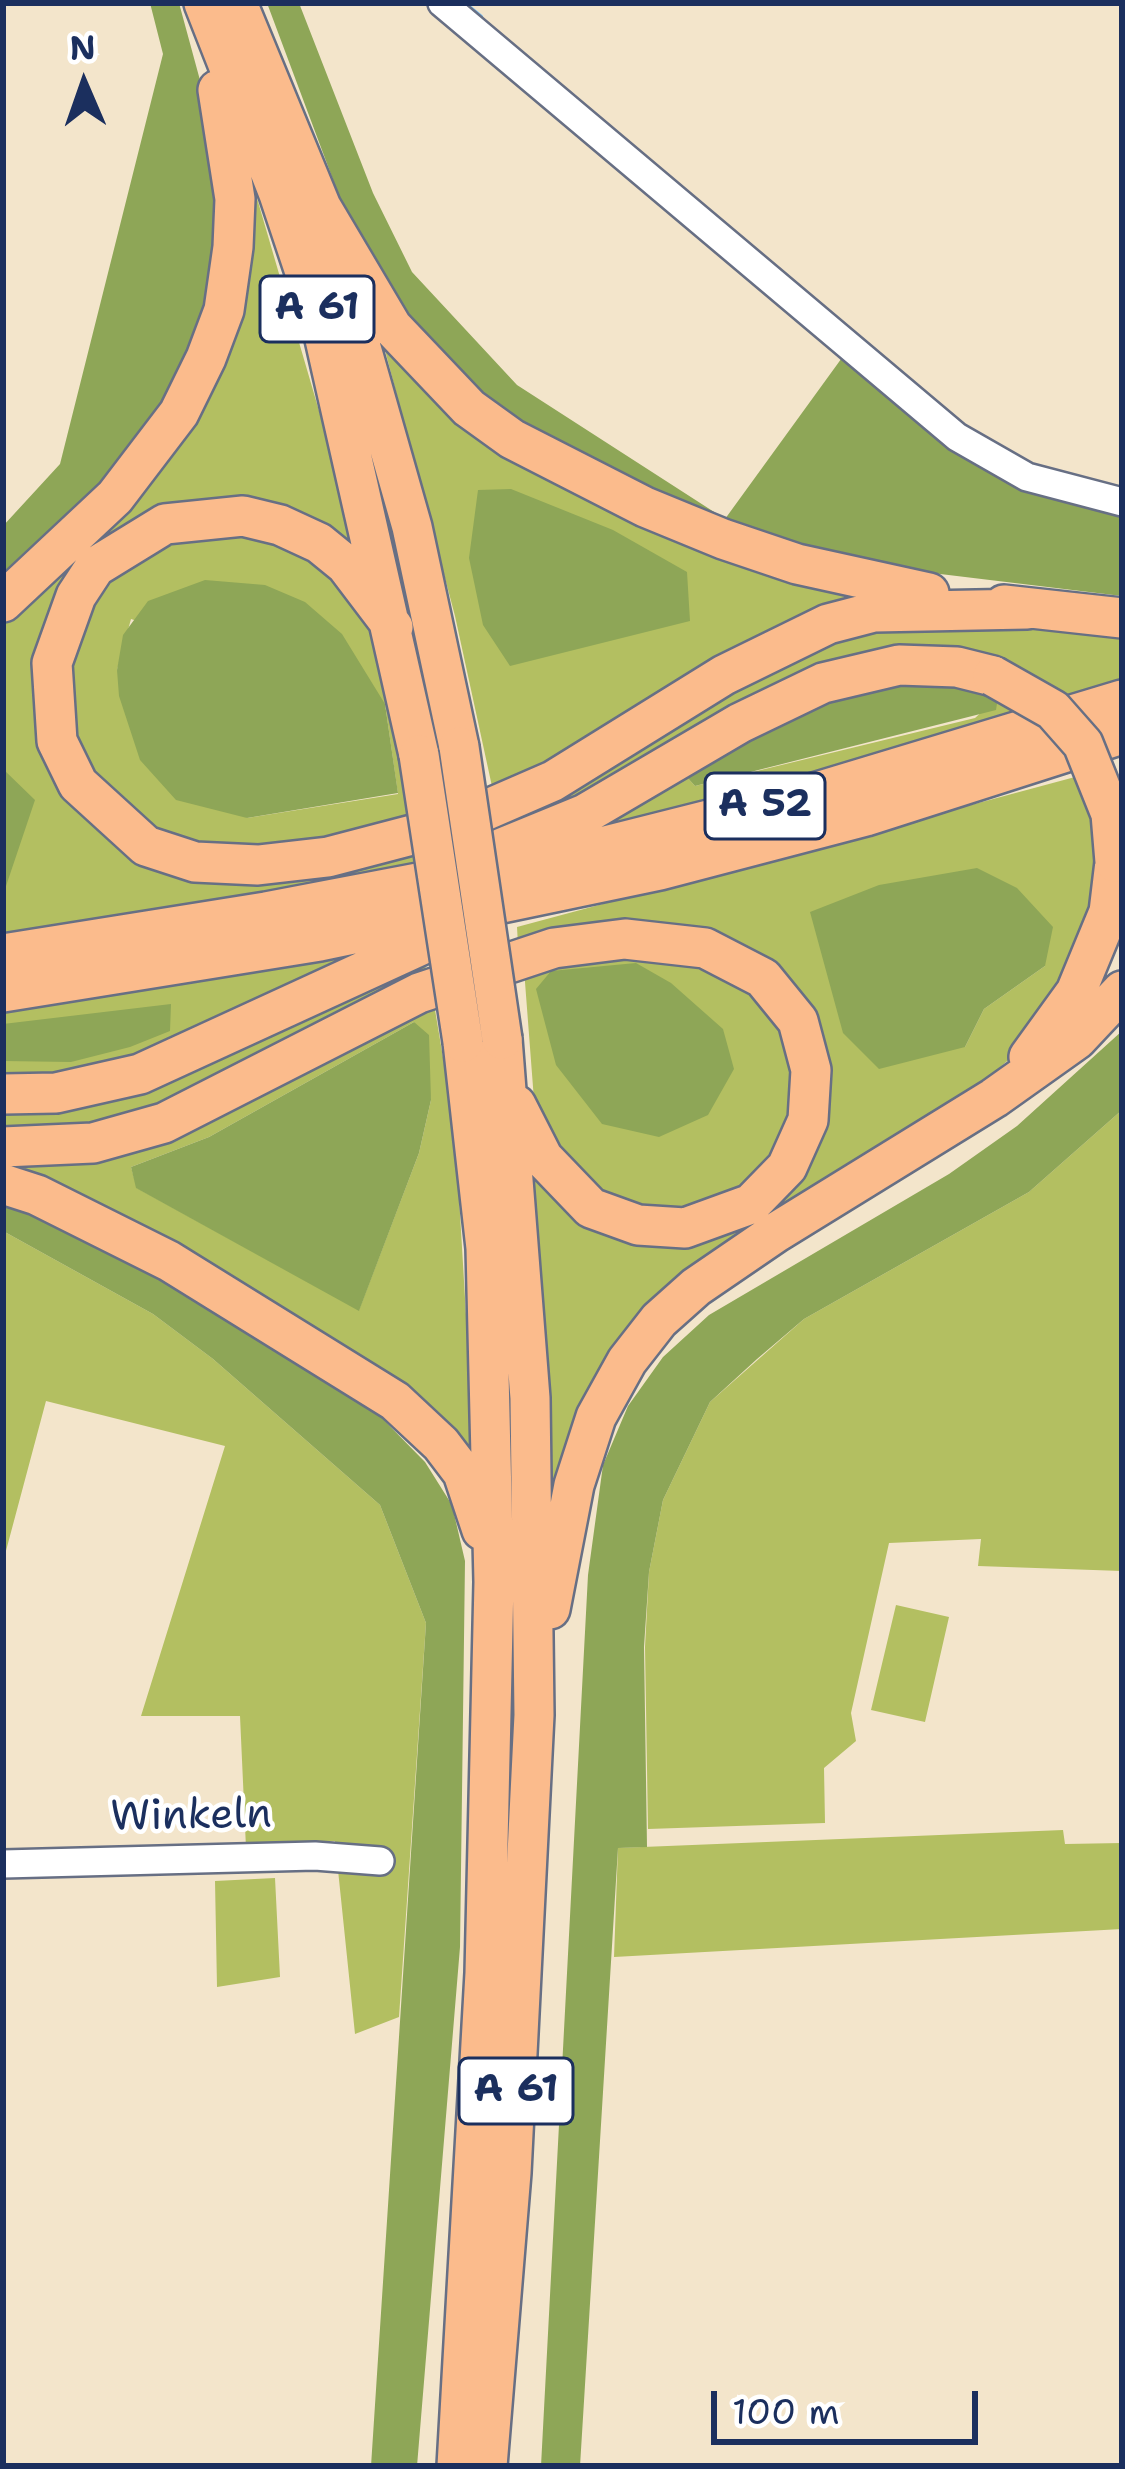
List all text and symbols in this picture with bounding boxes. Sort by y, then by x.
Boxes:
north arrow [24,24,144,144]
text: N [69,25,97,70]
road number: A 61 [260,276,374,342]
road number: A 52 [705,773,825,839]
street label: Winkeln [110,1790,272,1844]
road number: A 61 [459,2058,573,2124]
scale bar [717,2367,984,2441]
text: 100 m [732,2387,840,2436]

